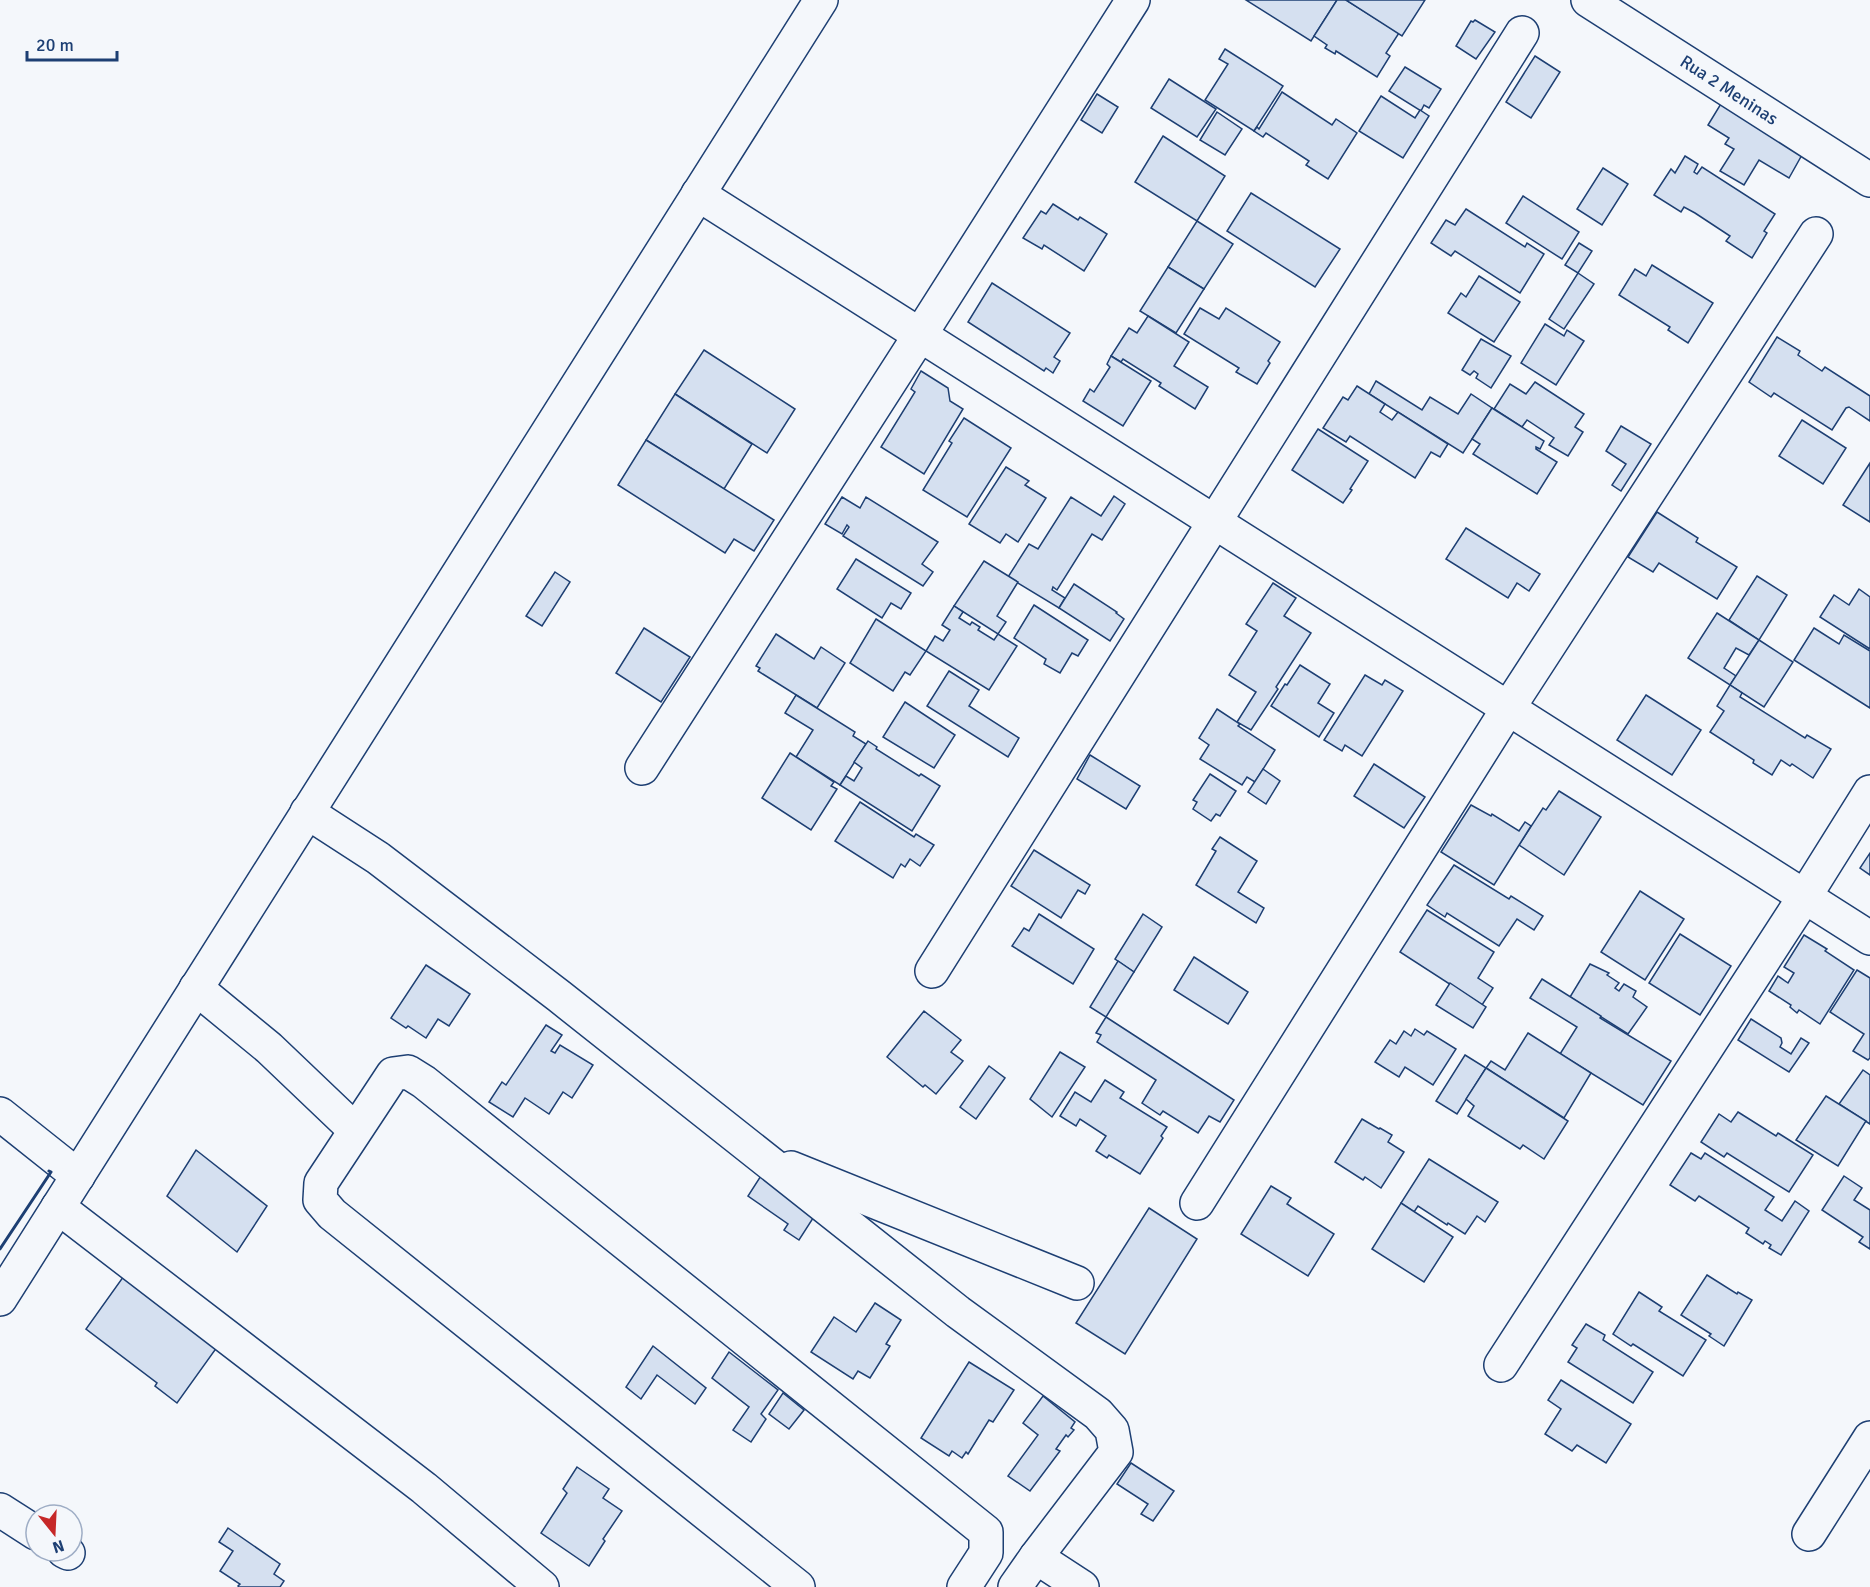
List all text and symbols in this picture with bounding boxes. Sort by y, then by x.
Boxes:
scale bar [27,24,117,62]
text: 20 m [36,34,74,56]
street label: Rua 2 Meninas [1676,50,1782,130]
north arrow [24,1503,84,1563]
text: N [50,1535,67,1558]

